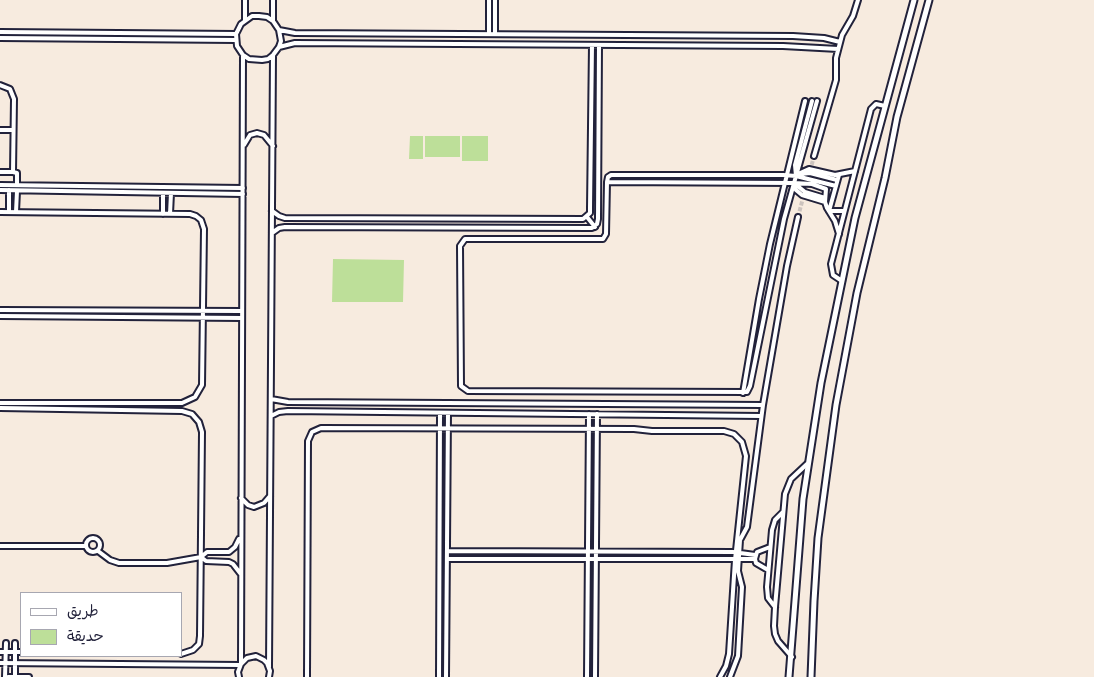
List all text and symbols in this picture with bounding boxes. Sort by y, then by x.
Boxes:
legend [20,592,182,657]
text: طريق [67,604,99,622]
text: حديقة [67,629,104,647]

